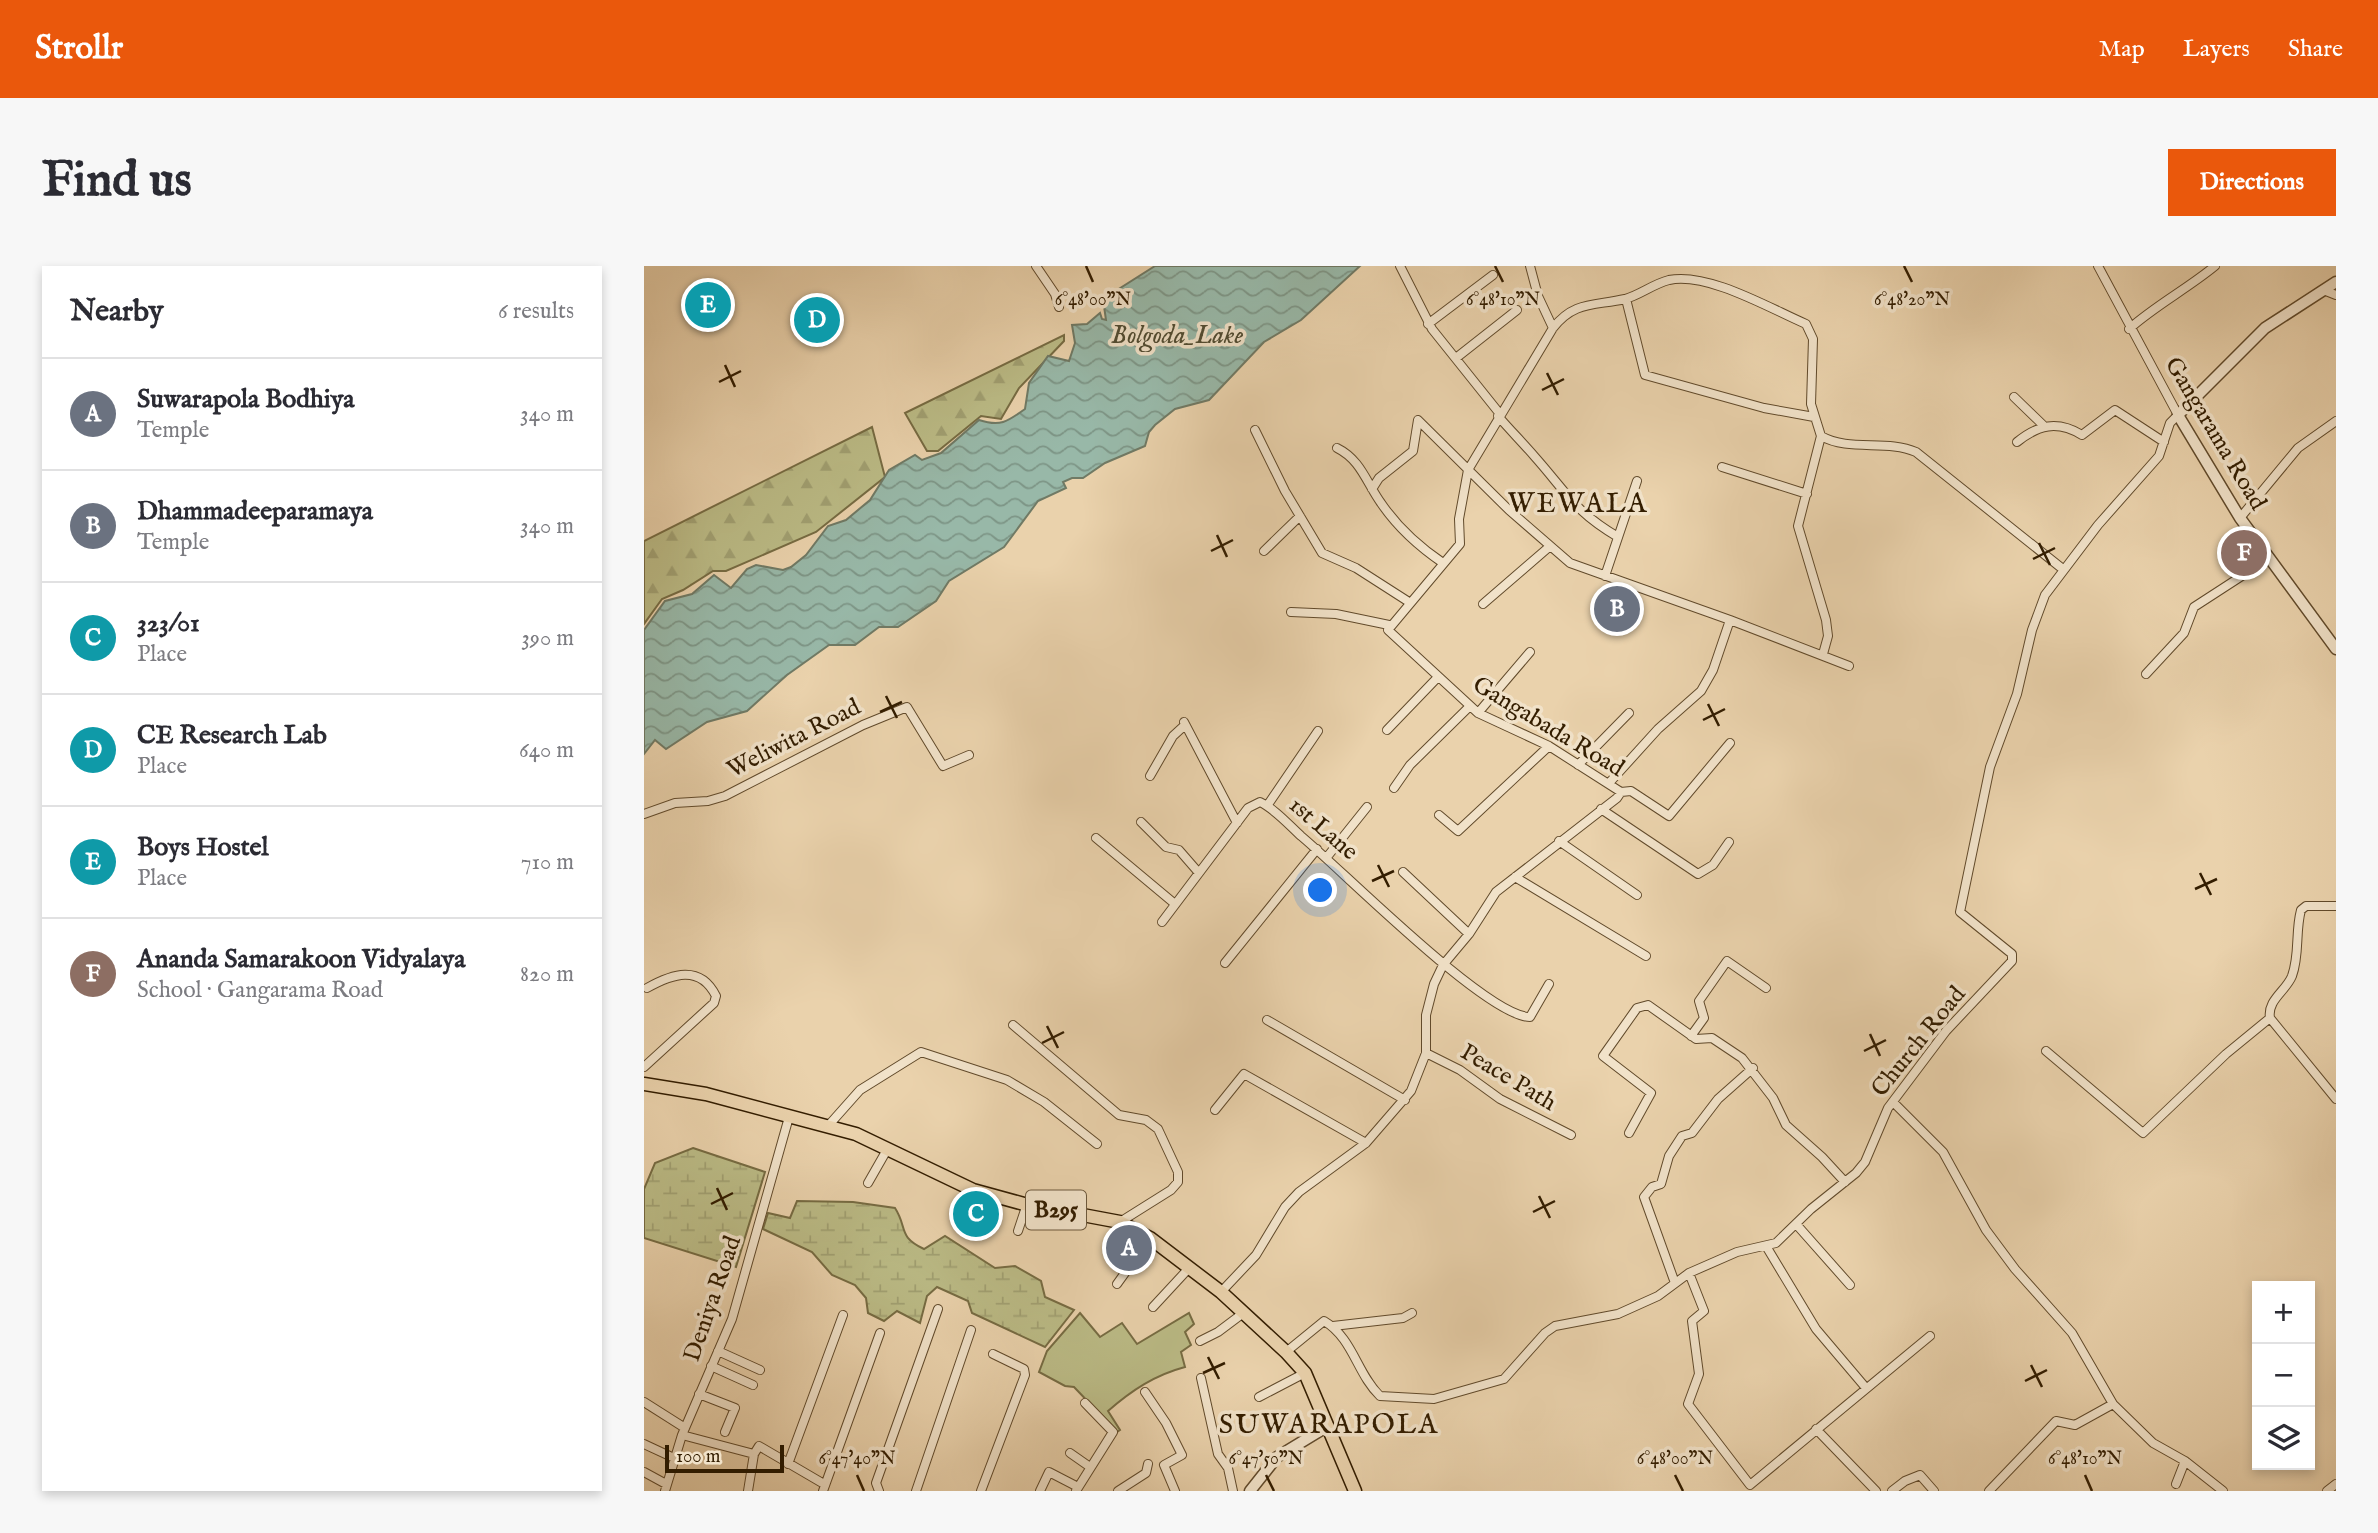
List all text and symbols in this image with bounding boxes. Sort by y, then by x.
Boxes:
text: Strollr [35,28,123,70]
text: Map [2099,34,2145,65]
text: Layers [2183,34,2250,65]
text: Share [2288,34,2343,65]
button: Directions [2168,149,2336,216]
text: Find us [42,151,192,213]
pin: E [685,279,731,331]
text: 6°48'00"N [1055,289,1132,312]
text: 6°48'10"N [1466,289,1540,312]
text: 6°48'20"N [1874,289,1950,312]
text: Nearby [70,293,163,331]
pin: D [794,294,840,346]
text: 6 results [498,297,574,326]
water label: Bolgoda_Lake [1111,319,1244,353]
street label: Gangarama Road [2157,352,2273,516]
text: Suwarapola Bodhiya [137,383,355,416]
text: A [85,400,101,429]
text: 340 m [520,400,574,429]
text: Temple [137,416,209,445]
district label: WEWALA [1507,487,1649,522]
text: Dhammadeeparamaya [137,495,373,528]
text: B [85,512,101,541]
text: 340 m [520,512,574,541]
pin: F [2221,527,2267,579]
text: Temple [137,528,209,557]
pin: B [1594,583,1640,635]
text: 323/01 [137,607,200,640]
text: C [85,624,101,653]
text: 390 m [521,624,574,653]
text: Place [137,640,187,669]
street label: Gangabada Road [1467,670,1630,785]
street label: Weliwita Road [722,692,866,786]
text: CE Research Lab [137,719,327,752]
text: D [84,736,102,765]
text: 640 m [519,736,574,765]
text: Place [137,752,187,781]
street label: 1st Lane [1282,790,1364,868]
text: Boys Hostel [137,831,269,864]
text: E [85,848,101,877]
text: 710 m [521,848,574,877]
text: Place [137,864,187,893]
your location [1303,873,1337,907]
text: Ananda Samarakoon Vidyalaya [137,943,465,976]
text: F [86,960,100,989]
text: 820 m [520,960,574,989]
text: School · Gangarama Road [137,976,383,1005]
street label: Church Road [1865,980,1973,1104]
street label: Peace Path [1454,1037,1562,1119]
pin: C [953,1188,999,1240]
road number: B295 [1026,1191,1086,1230]
pin: A [1106,1222,1152,1274]
street label: Deniya Road [677,1232,749,1366]
map controls [2252,1281,2315,1470]
button: + [2252,1281,2315,1344]
button: − [2252,1344,2315,1407]
button: layers [2252,1407,2315,1470]
district label: SUWARAPOLA [1219,1408,1439,1443]
scale bar [665,1442,784,1474]
text: 100 m [676,1445,720,1469]
text: 6°47'40"N [818,1448,896,1471]
text: 6°47'50"N [1229,1448,1304,1471]
text: 6°48'00"N [1637,1448,1714,1471]
text: 6°48'10"N [2048,1448,2122,1471]

